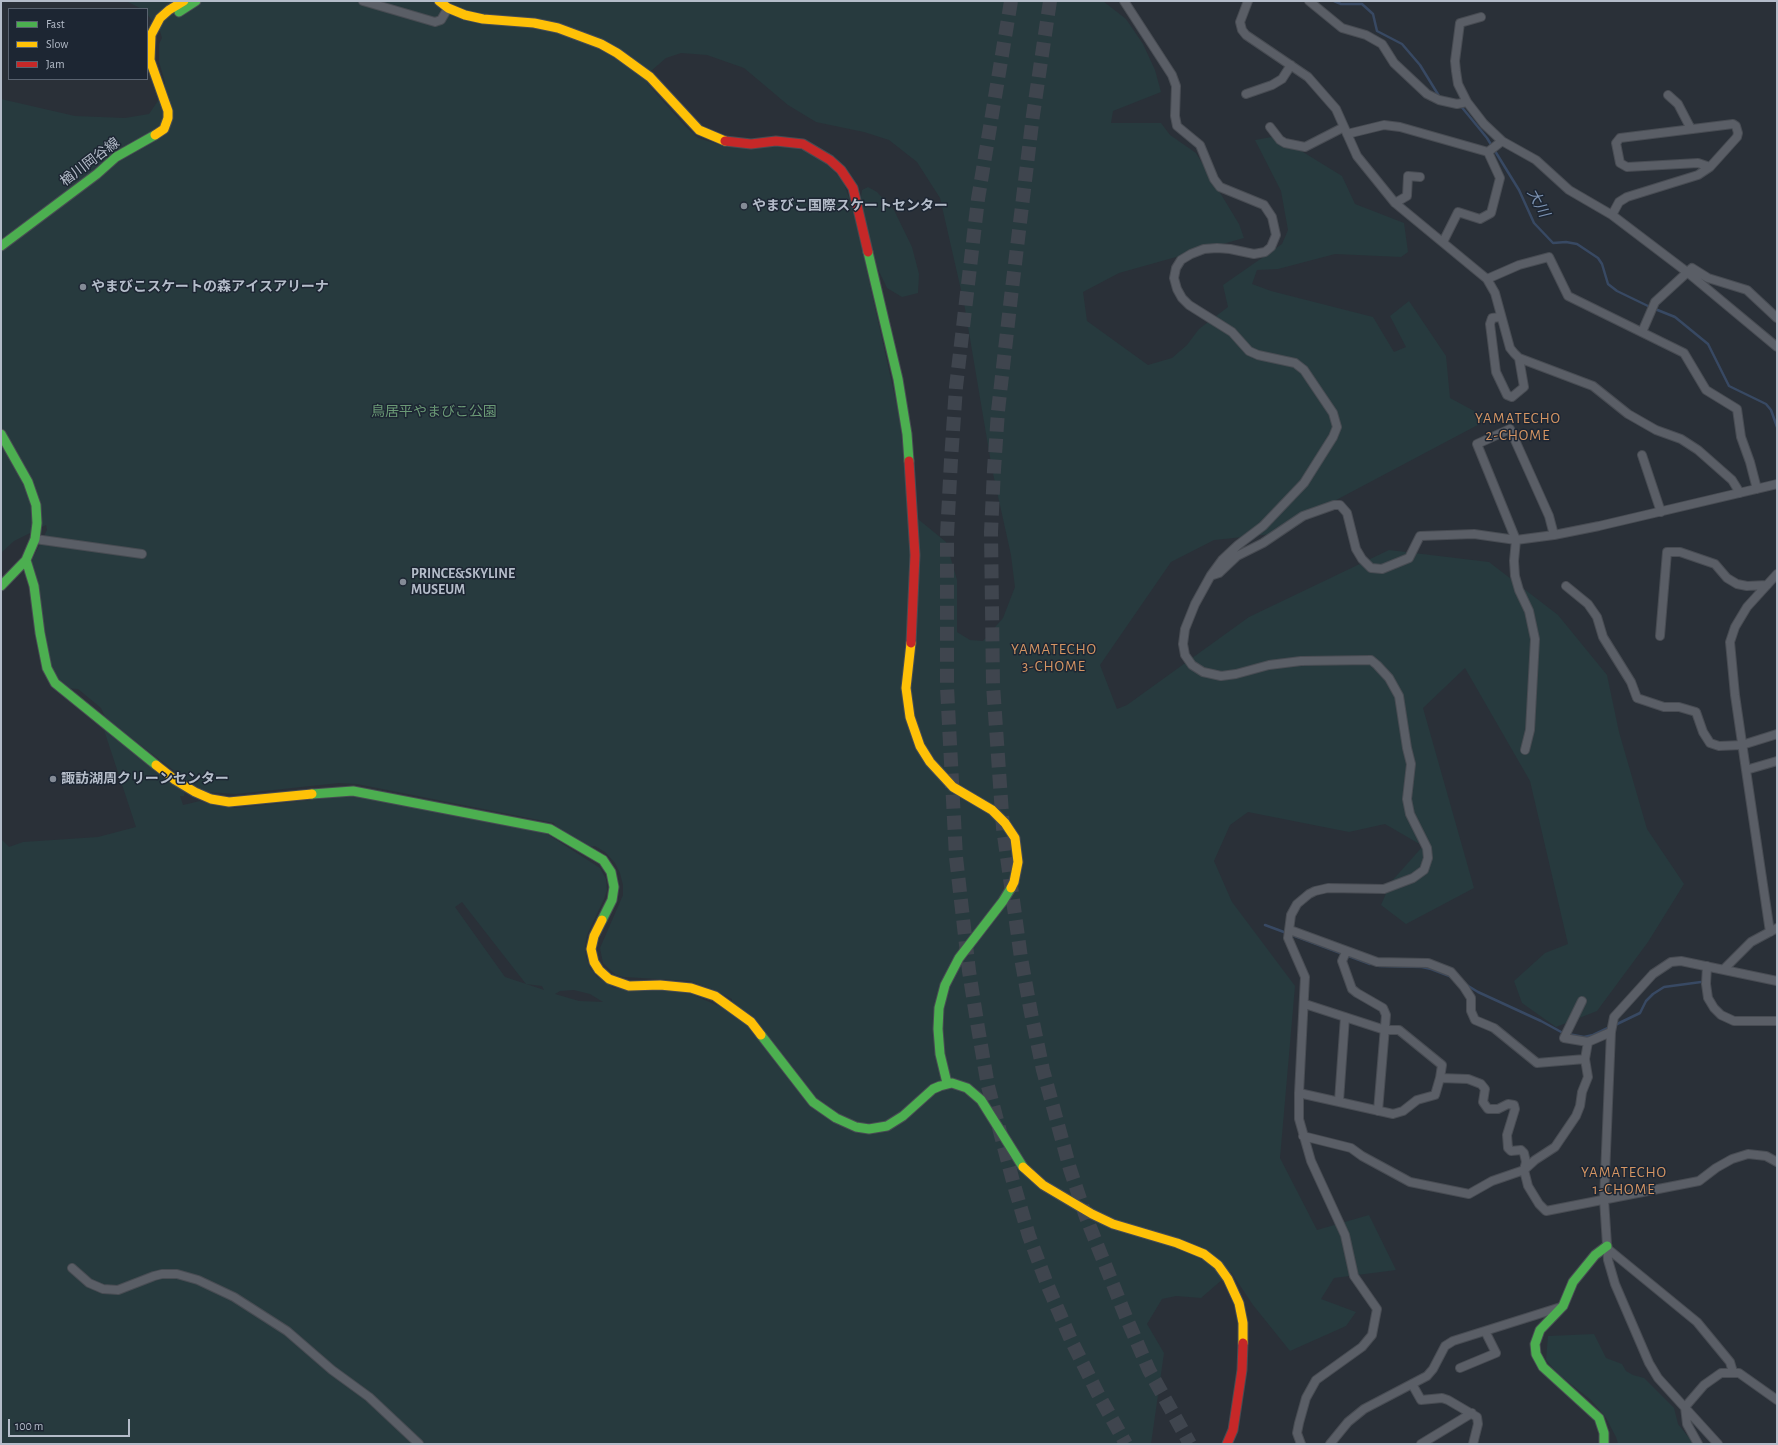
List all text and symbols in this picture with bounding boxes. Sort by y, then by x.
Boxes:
legend [8,8,148,80]
text: Fast [46,18,65,30]
text: Slow [46,38,68,50]
text: Jam [46,58,65,70]
street label: 楢川岡谷線 [57,134,123,190]
water label: 大川 [1523,186,1553,220]
place label: やまびこ国際スケートセンター [752,198,948,214]
marker: やまびこ国際スケートセンター [739,201,749,211]
place label: やまびこスケートの森アイスアリーナ [91,279,329,295]
marker: やまびこスケートの森アイスアリーナ [78,282,88,292]
park label: 鳥居平やまびこ公園 [371,404,497,420]
district label: YAMATECHO 2-CHOME [1475,409,1561,444]
place label: PRINCE&SKYLINE MUSEUM [411,566,515,598]
marker: PRINCE&SKYLINE MUSEUM [398,577,408,587]
district label: YAMATECHO 3-CHOME [1011,640,1097,675]
place label: 諏訪湖周クリーンセンター [61,771,229,787]
marker: 諏訪湖周クリーンセンター [48,774,58,784]
district label: YAMATECHO 1-CHOME [1581,1163,1667,1198]
scale bar [10,1411,132,1437]
text: 100 m [15,1420,43,1432]

